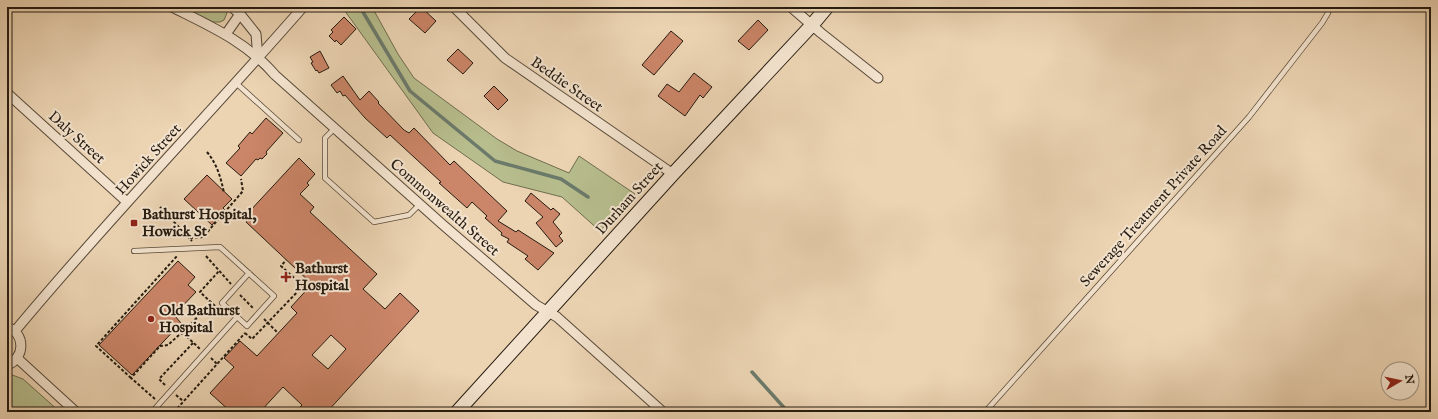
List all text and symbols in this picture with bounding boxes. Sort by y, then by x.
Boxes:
street label: Beddie Street [527,52,607,116]
street label: Daly Street [44,107,109,168]
street label: Howick Street [111,120,185,199]
street label: Sewerage Treatment Private Road [1076,121,1232,291]
street label: Commonwealth Street [386,155,503,260]
street label: Durham Street [592,158,667,239]
place label: Bathurst Hospital, Howick St [142,205,256,241]
marker: Bathurst Hospital, Howick St [129,218,139,228]
place label: Bathurst Hospital [295,259,350,295]
marker: Bathurst Hospital [280,271,292,283]
place label: Old Bathurst Hospital [159,301,241,337]
marker: Old Bathurst Hospital [146,314,156,324]
north arrow [1380,361,1420,401]
text: N [1401,373,1417,386]

